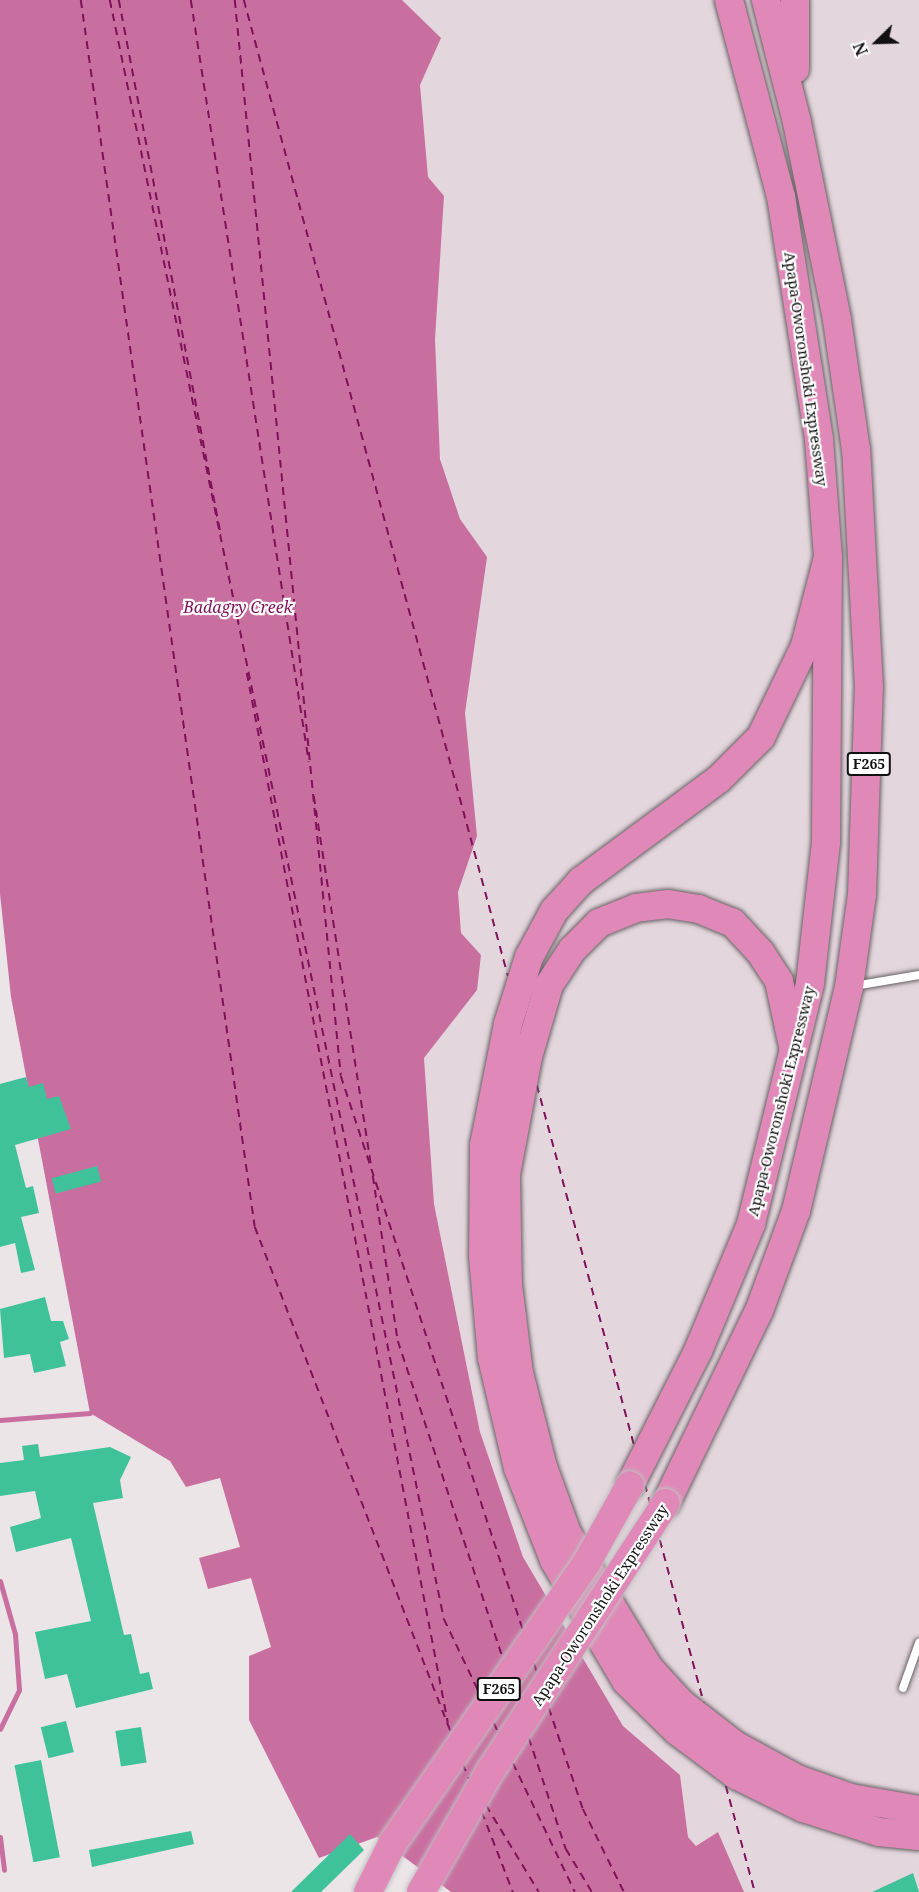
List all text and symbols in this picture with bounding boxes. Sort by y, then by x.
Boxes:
north arrow [847,12,907,72]
text: N [848,39,873,59]
street label: Apapa-Oworonshoki Expressway [781,251,831,487]
water label: Badagry Creek [183,597,293,617]
road number: F265 [846,753,892,775]
street label: Apapa-Oworonshoki Expressway [744,984,818,1218]
street label: Apapa-Oworonshoki Expressway [528,1501,672,1709]
road number: F265 [476,1678,522,1700]

